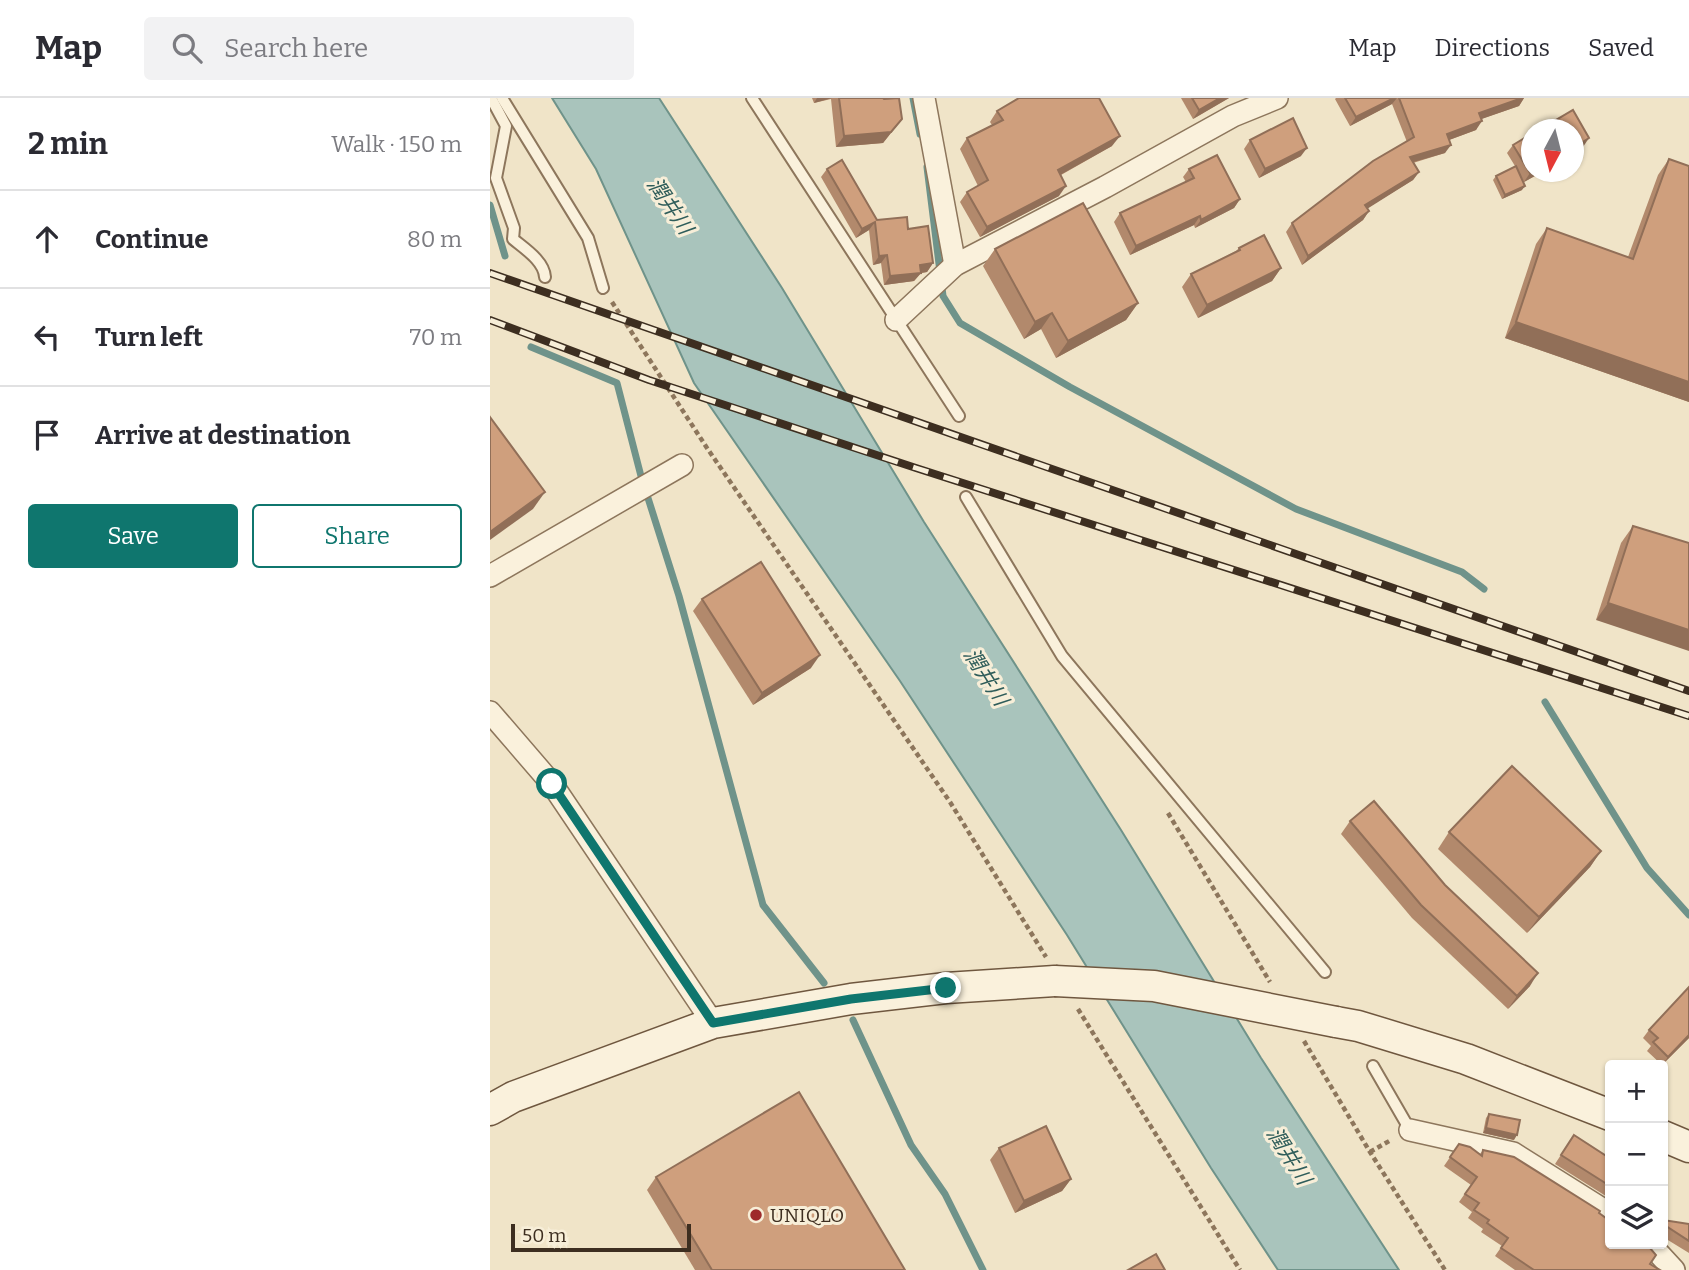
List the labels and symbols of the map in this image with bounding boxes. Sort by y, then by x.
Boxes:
north arrow [1521,119,1584,182]
water label: 潤井川 [642,173,700,241]
water label: 潤井川 [958,643,1015,712]
route start [536,768,567,799]
route end [930,972,961,1003]
water label: 潤井川 [1261,1122,1318,1191]
place label: UNIQLO [770,1204,844,1227]
marker: UNIQLO [748,1207,764,1223]
scale bar [511,1221,691,1253]

